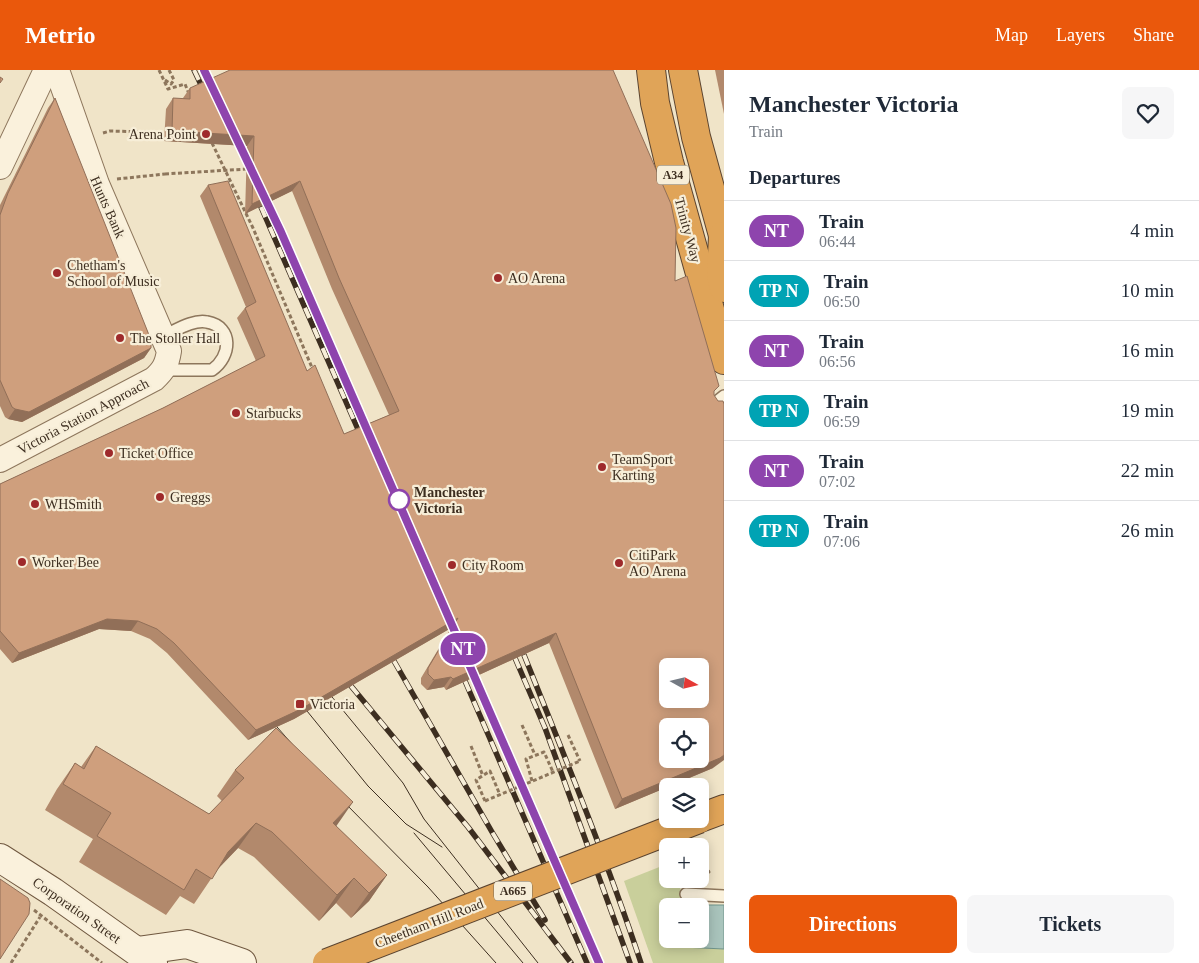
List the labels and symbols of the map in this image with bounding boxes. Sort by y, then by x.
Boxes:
place label: Arena Point [129,127,196,142]
marker: Arena Point [200,128,212,140]
road number: A34 [657,166,689,184]
street label: Hunts Bank [87,174,128,241]
street label: Trinity Way [672,196,703,264]
place label: Chetham's School of Music [67,258,160,289]
marker: Chetham's School of Music [51,267,63,279]
place label: AO Arena [508,271,566,286]
marker: AO Arena [492,272,504,284]
place label: The Stoller Hall [130,331,220,346]
marker: The Stoller Hall [114,332,126,344]
street label: Victoria Station Approach [15,376,151,457]
place label: Starbucks [246,406,301,421]
marker: Starbucks [230,407,242,419]
place label: Ticket Office [119,446,193,461]
marker: Ticket Office [103,447,115,459]
place label: TeamSport Karting [612,452,673,483]
marker: TeamSport Karting [596,461,608,473]
place label: Manchester Victoria [414,485,485,516]
marker: Manchester Victoria [388,489,410,511]
place label: Greggs [170,490,210,505]
marker: Greggs [154,491,166,503]
place label: WHSmith [45,497,102,512]
marker: WHSmith [29,498,41,510]
place label: CitiPark AO Arena [629,548,687,579]
place label: Worker Bee [32,555,99,570]
marker: Worker Bee [16,556,28,568]
marker: CitiPark AO Arena [613,557,625,569]
place label: City Room [462,558,524,573]
marker: City Room [446,559,458,571]
line badge: NT [440,633,486,665]
north arrow [659,658,709,708]
place label: Victoria [310,697,356,712]
marker: Victoria [294,698,306,710]
street label: Corporation Street [30,874,124,946]
road number: A665 [494,881,532,900]
street label: Cheetham Hill Road [373,896,486,951]

